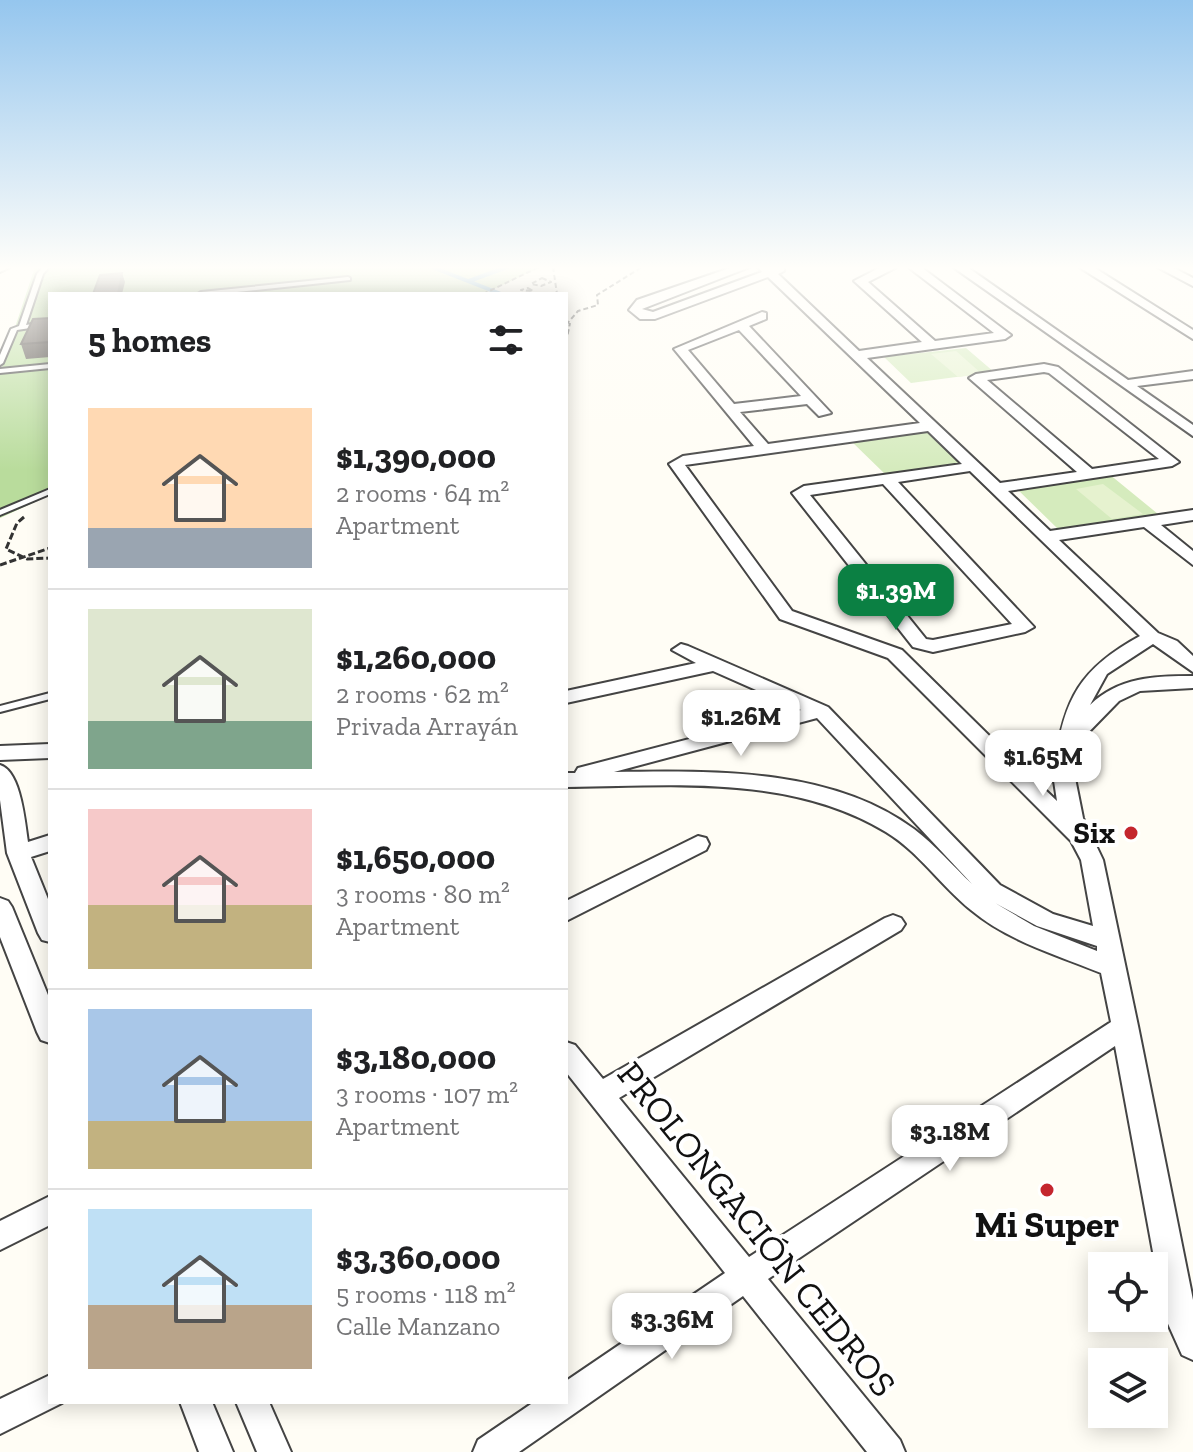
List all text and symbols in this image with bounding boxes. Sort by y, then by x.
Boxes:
icon: filters [484,318,528,362]
text: 5 homes [88,320,211,361]
text: $1,390,000 [336,436,496,477]
icon: home [152,440,248,536]
text: 2 rooms · 64 m² [336,477,509,509]
text: Apartment [336,509,459,541]
pin: $1.39M [831,564,961,632]
text: $1.39M [856,574,936,606]
text: $1,260,000 [336,637,496,678]
icon: home [152,641,248,737]
text: 2 rooms · 62 m² [336,678,509,710]
pin: $1.26M [676,690,806,758]
text: $1.26M [701,700,781,732]
text: Privada Arrayán [336,710,518,742]
pin: $1.65M [978,730,1108,798]
text: $1.65M [1003,740,1083,772]
place label: Six [1073,815,1115,851]
marker: Six [1122,824,1140,842]
text: $1,650,000 [336,837,495,878]
icon: home [152,841,248,937]
text: 3 rooms · 80 m² [336,878,510,910]
text: Apartment [336,910,459,942]
text: $3,180,000 [336,1037,496,1078]
icon: home [152,1041,248,1137]
street label: PROLONGACIÓN CEDROS [609,1053,905,1405]
text: 3 rooms · 107 m² [336,1078,518,1110]
pin: $3.18M [885,1105,1015,1173]
text: Apartment [336,1110,459,1142]
text: $3.18M [910,1115,990,1147]
marker: Mi Super [1038,1181,1056,1199]
place label: Mi Super [975,1203,1119,1246]
text: $3,360,000 [336,1237,501,1278]
icon: home [152,1241,248,1337]
map controls [1088,1252,1168,1428]
button: locate [1088,1252,1168,1332]
text: 5 rooms · 118 m² [336,1278,516,1310]
pin: $3.36M [607,1293,737,1361]
text: $3.36M [630,1303,714,1335]
text: Calle Manzano [336,1310,500,1342]
button: layers [1088,1348,1168,1428]

